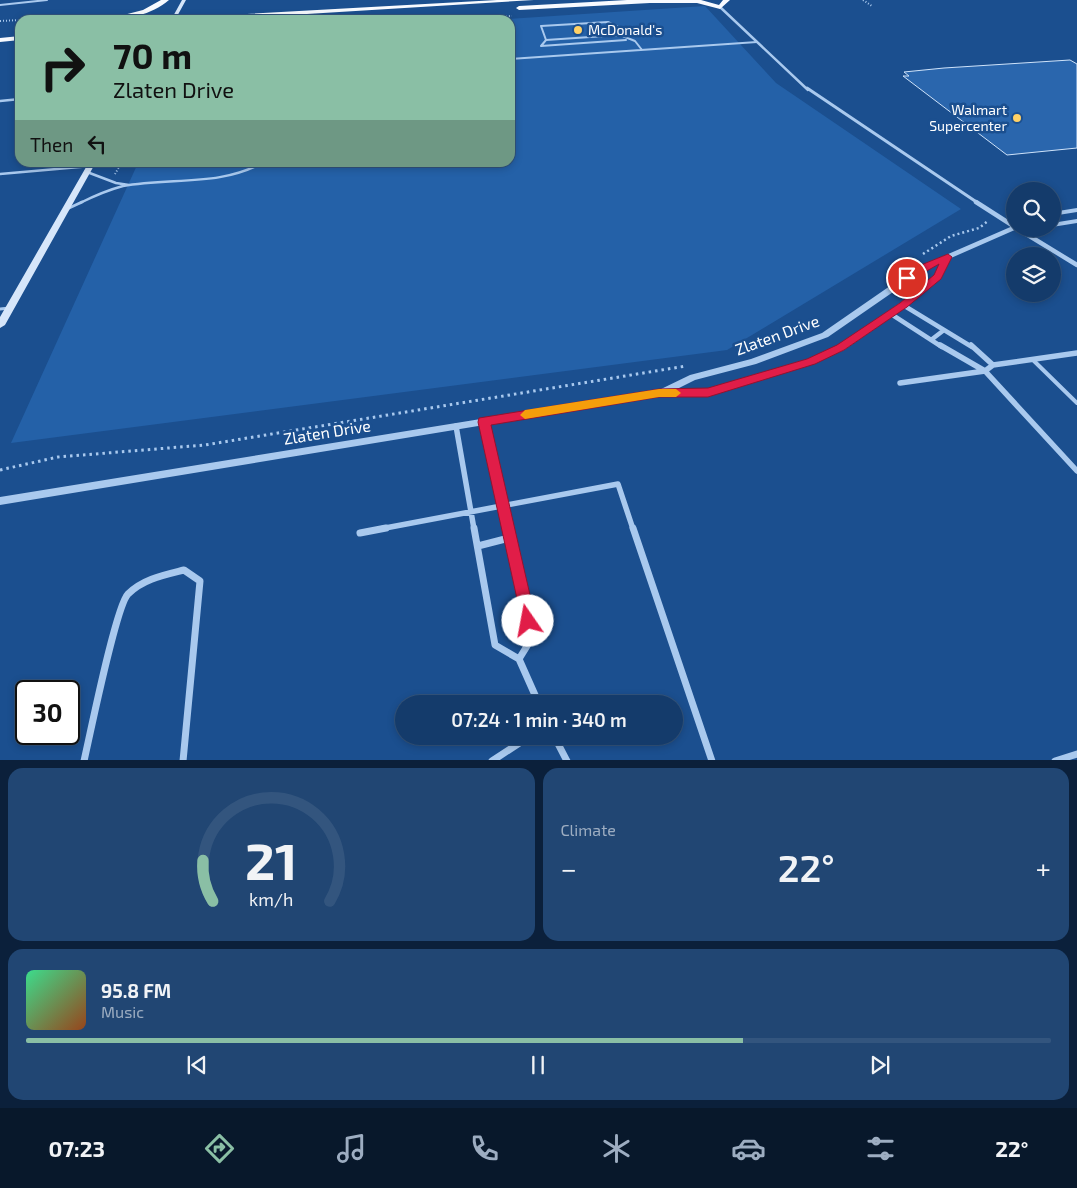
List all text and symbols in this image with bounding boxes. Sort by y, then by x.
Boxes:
place label: McDonald's [588,21,662,38]
marker: McDonald's [572,24,584,36]
text: 70 m [113,34,192,76]
icon: right [30,35,95,100]
text: Zlaten Drive [113,76,234,102]
place label: Walmart Supercenter [929,101,1007,134]
marker: Walmart Supercenter [1011,112,1023,124]
icon: left [83,130,111,158]
text: Then [30,133,73,156]
map controls [1006,182,1061,302]
button: search [1006,182,1061,237]
button: layers [1006,247,1061,302]
pin [886,257,928,299]
icon: arrive [893,264,921,292]
street label: Zlaten Drive [732,311,821,359]
street label: Zlaten Drive [282,415,372,448]
position arrow [501,594,553,646]
speed limit sign: 30 [15,680,80,745]
text: 07:24 · 1 min · 340 m [451,708,627,731]
text: Climate [561,820,616,839]
text: 21 [245,828,298,890]
text: 22° [778,844,835,890]
text: − [561,851,577,885]
text: + [1036,851,1051,885]
text: km/h [249,888,293,910]
text: 95.8 FM [101,979,171,1002]
text: Music [101,1002,144,1021]
icon: previous [183,1051,211,1079]
icon: pause [524,1051,552,1079]
icon: next [866,1051,894,1079]
icon: directions [202,1131,237,1166]
icon: music [334,1131,369,1166]
icon: phone [467,1131,502,1166]
icon: climate [599,1131,634,1166]
icon: car [731,1131,766,1166]
icon: filters [863,1131,898,1166]
text: 07:23 [49,1135,105,1161]
text: 22° [995,1135,1028,1161]

